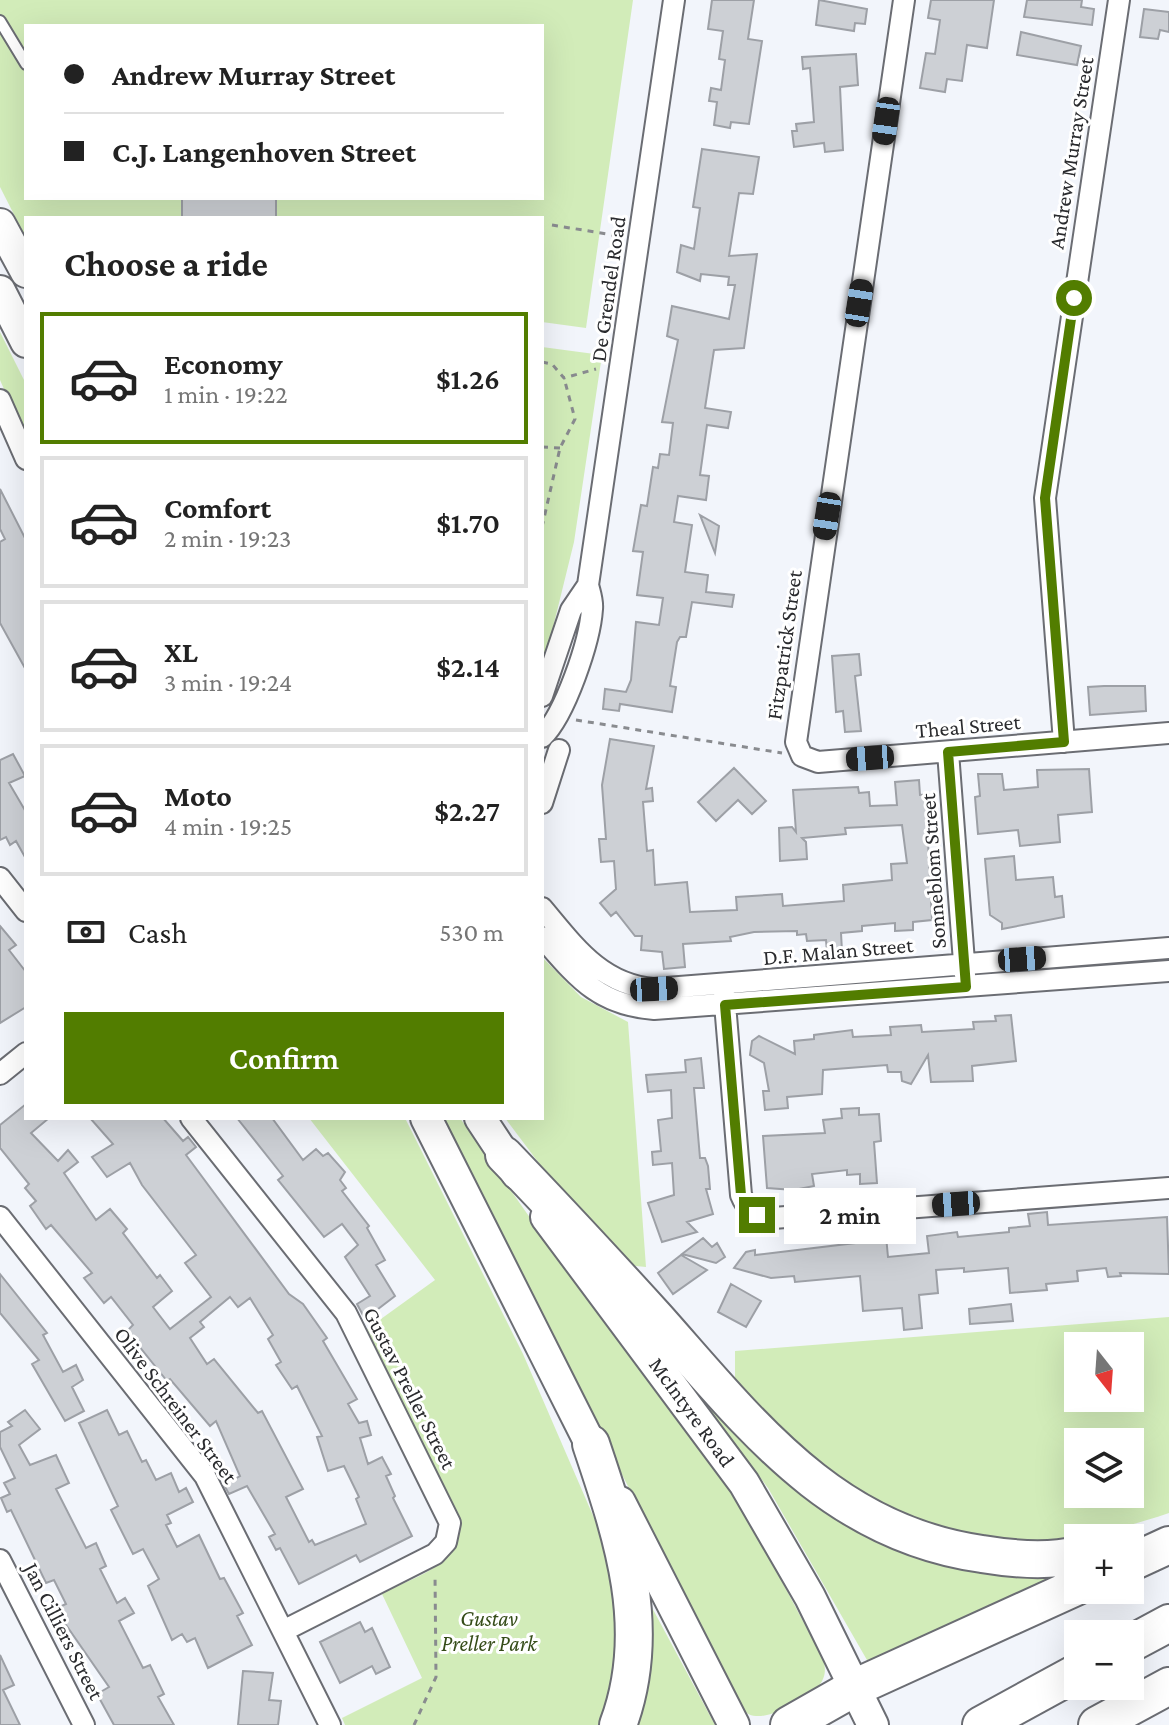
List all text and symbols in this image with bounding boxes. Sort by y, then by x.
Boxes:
street label: Andrew Murray Street [1043,54,1099,251]
text: Andrew Murray Street [112,58,395,91]
car [871,96,901,146]
text: C.J. Langenhoven Street [112,135,416,168]
street label: De Grendel Road [585,214,631,364]
text: Choose a ride [64,244,268,284]
car [843,277,875,329]
route start [1056,280,1092,316]
icon: car [68,342,140,414]
text: Economy [164,347,283,380]
text: $1.26 [436,362,500,395]
text: 1 min · 19:22 [164,380,288,409]
icon: car [68,486,140,558]
car [811,490,843,542]
text: Comfort [164,491,271,524]
text: $1.70 [436,506,500,539]
text: 2 min · 19:23 [164,524,291,553]
street label: Fitzpatrick Street [761,568,807,721]
icon: car [68,630,140,702]
text: XL [164,635,198,668]
text: $2.14 [436,650,500,683]
text: 3 min · 19:24 [164,668,292,697]
street label: Theal Street [915,709,1022,743]
car [845,744,895,772]
icon: car [68,774,140,846]
text: Moto [164,779,232,812]
street label: Sonneblom Street [915,792,951,950]
text: $2.27 [434,794,500,827]
text: 4 min · 19:25 [164,812,292,841]
icon: cash [64,910,108,954]
text: Cash [128,916,187,949]
text: 530 m [439,918,504,947]
street label: D.F. Malan Street [762,932,915,970]
car [997,945,1047,973]
car [629,976,679,1002]
button: Confirm [64,1012,504,1104]
callout: 2 min [785,1187,917,1243]
car [931,1190,981,1218]
route end [739,1197,775,1233]
text: 2 min [819,1201,881,1230]
street label: Gustav Preller Street [358,1303,462,1474]
street label: Olive Schreiner Street [109,1322,243,1489]
north arrow [1064,1332,1144,1412]
map controls [1064,1332,1144,1700]
street label: McIntyre Road [644,1352,740,1472]
button: layers [1064,1428,1144,1508]
button: + [1064,1524,1144,1604]
street label: Jan Cilliers Street [18,1557,110,1704]
park label: Gustav Preller Park [441,1606,538,1656]
button: − [1064,1620,1144,1700]

